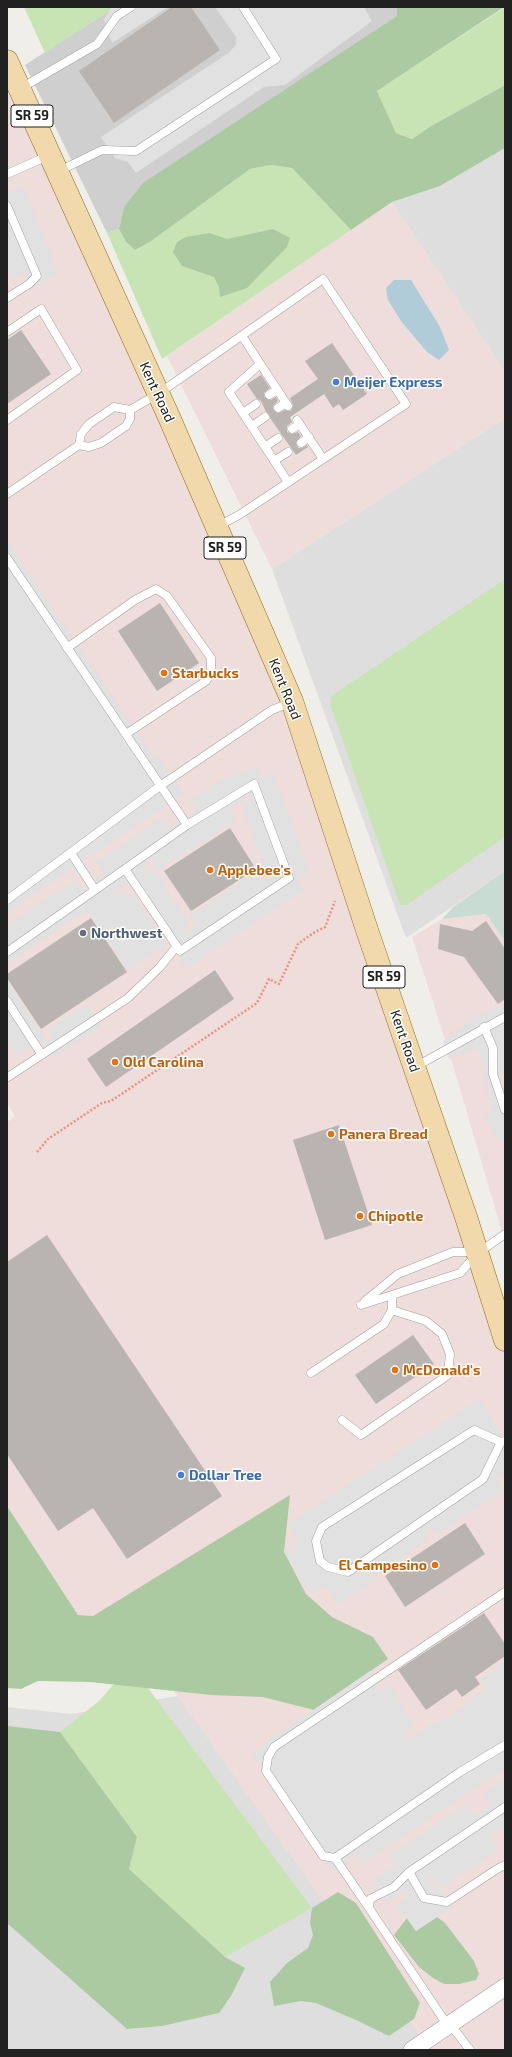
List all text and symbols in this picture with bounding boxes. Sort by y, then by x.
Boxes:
road number: SR 59 [11,105,53,127]
street label: Kent Road [136,359,178,425]
place label: Meijer Express [344,374,442,390]
marker: Meijer Express [331,377,341,387]
road number: SR 59 [204,537,246,559]
street label: Kent Road [265,656,305,722]
place label: Starbucks [172,665,239,681]
marker: Starbucks [159,668,169,678]
place label: Applebee's [218,862,291,878]
marker: Applebee's [205,865,215,875]
place label: Northwest [91,925,162,941]
marker: Northwest [78,928,88,938]
road number: SR 59 [363,966,405,988]
street label: Kent Road [387,1008,423,1074]
place label: Old Carolina [123,1054,204,1070]
marker: Old Carolina [110,1057,120,1067]
place label: Panera Bread [339,1126,428,1142]
marker: Panera Bread [326,1129,336,1139]
place label: Chipotle [368,1208,423,1224]
marker: Chipotle [355,1211,365,1221]
place label: McDonald's [403,1362,481,1378]
marker: McDonald's [390,1365,400,1375]
place label: Dollar Tree [189,1467,262,1483]
marker: Dollar Tree [176,1470,186,1480]
place label: El Campesino [338,1557,427,1573]
marker: El Campesino [430,1560,440,1570]

